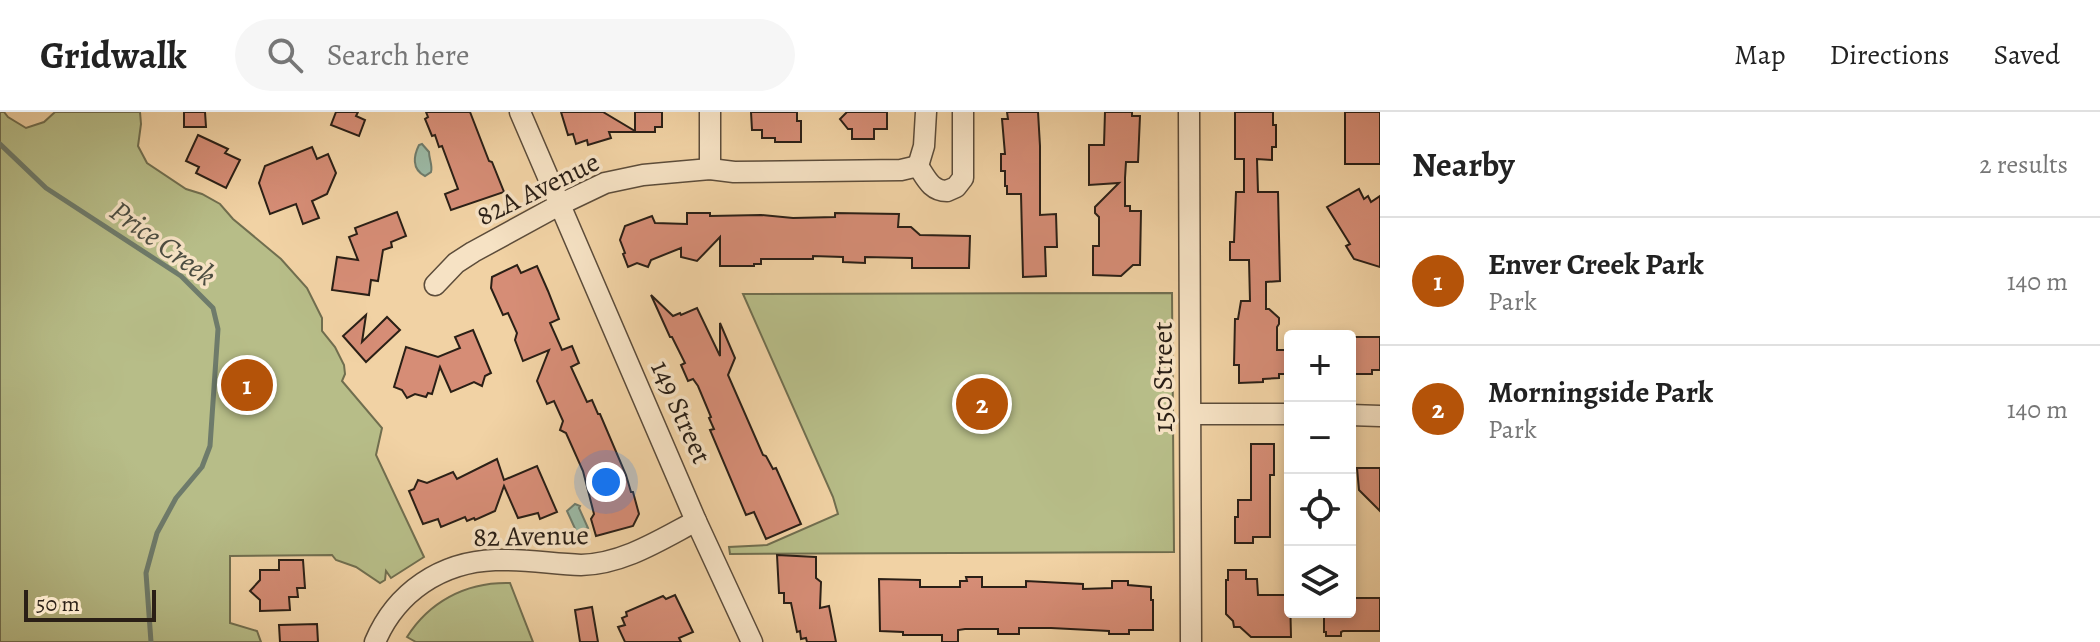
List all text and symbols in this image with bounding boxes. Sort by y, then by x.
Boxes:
search box [235,19,795,91]
text: Gridwalk [40,29,187,81]
icon: search [263,33,307,77]
text: Search here [327,35,469,75]
text: Map [1734,36,1785,74]
text: Directions [1829,36,1950,74]
text: Saved [1994,36,2060,74]
text: Nearby [1412,141,1515,188]
street label: 82A Avenue [470,143,606,235]
text: 2 results [1979,147,2068,182]
water label: Price Creek [102,191,224,295]
text: Enver Creek Park [1488,244,1704,284]
text: 1 [1433,264,1443,299]
text: 140 m [2007,264,2068,299]
text: Park [1488,284,1537,319]
street label: 150 Street [1144,322,1182,432]
map controls [1284,330,1356,618]
button: + [1284,330,1356,402]
street label: 149 Street [641,354,721,470]
pin: 1 [221,355,273,415]
text: Morningside Park [1488,372,1713,412]
pin: 2 [956,374,1008,434]
text: 2 [1432,392,1444,427]
text: 140 m [2007,392,2068,427]
button: − [1284,402,1356,474]
text: Park [1488,412,1537,447]
your location [586,462,626,502]
button: locate [1284,474,1356,546]
street label: 82 Avenue [473,516,589,556]
button: layers [1284,546,1356,618]
scale bar [24,586,156,622]
text: 50 m [36,589,80,619]

